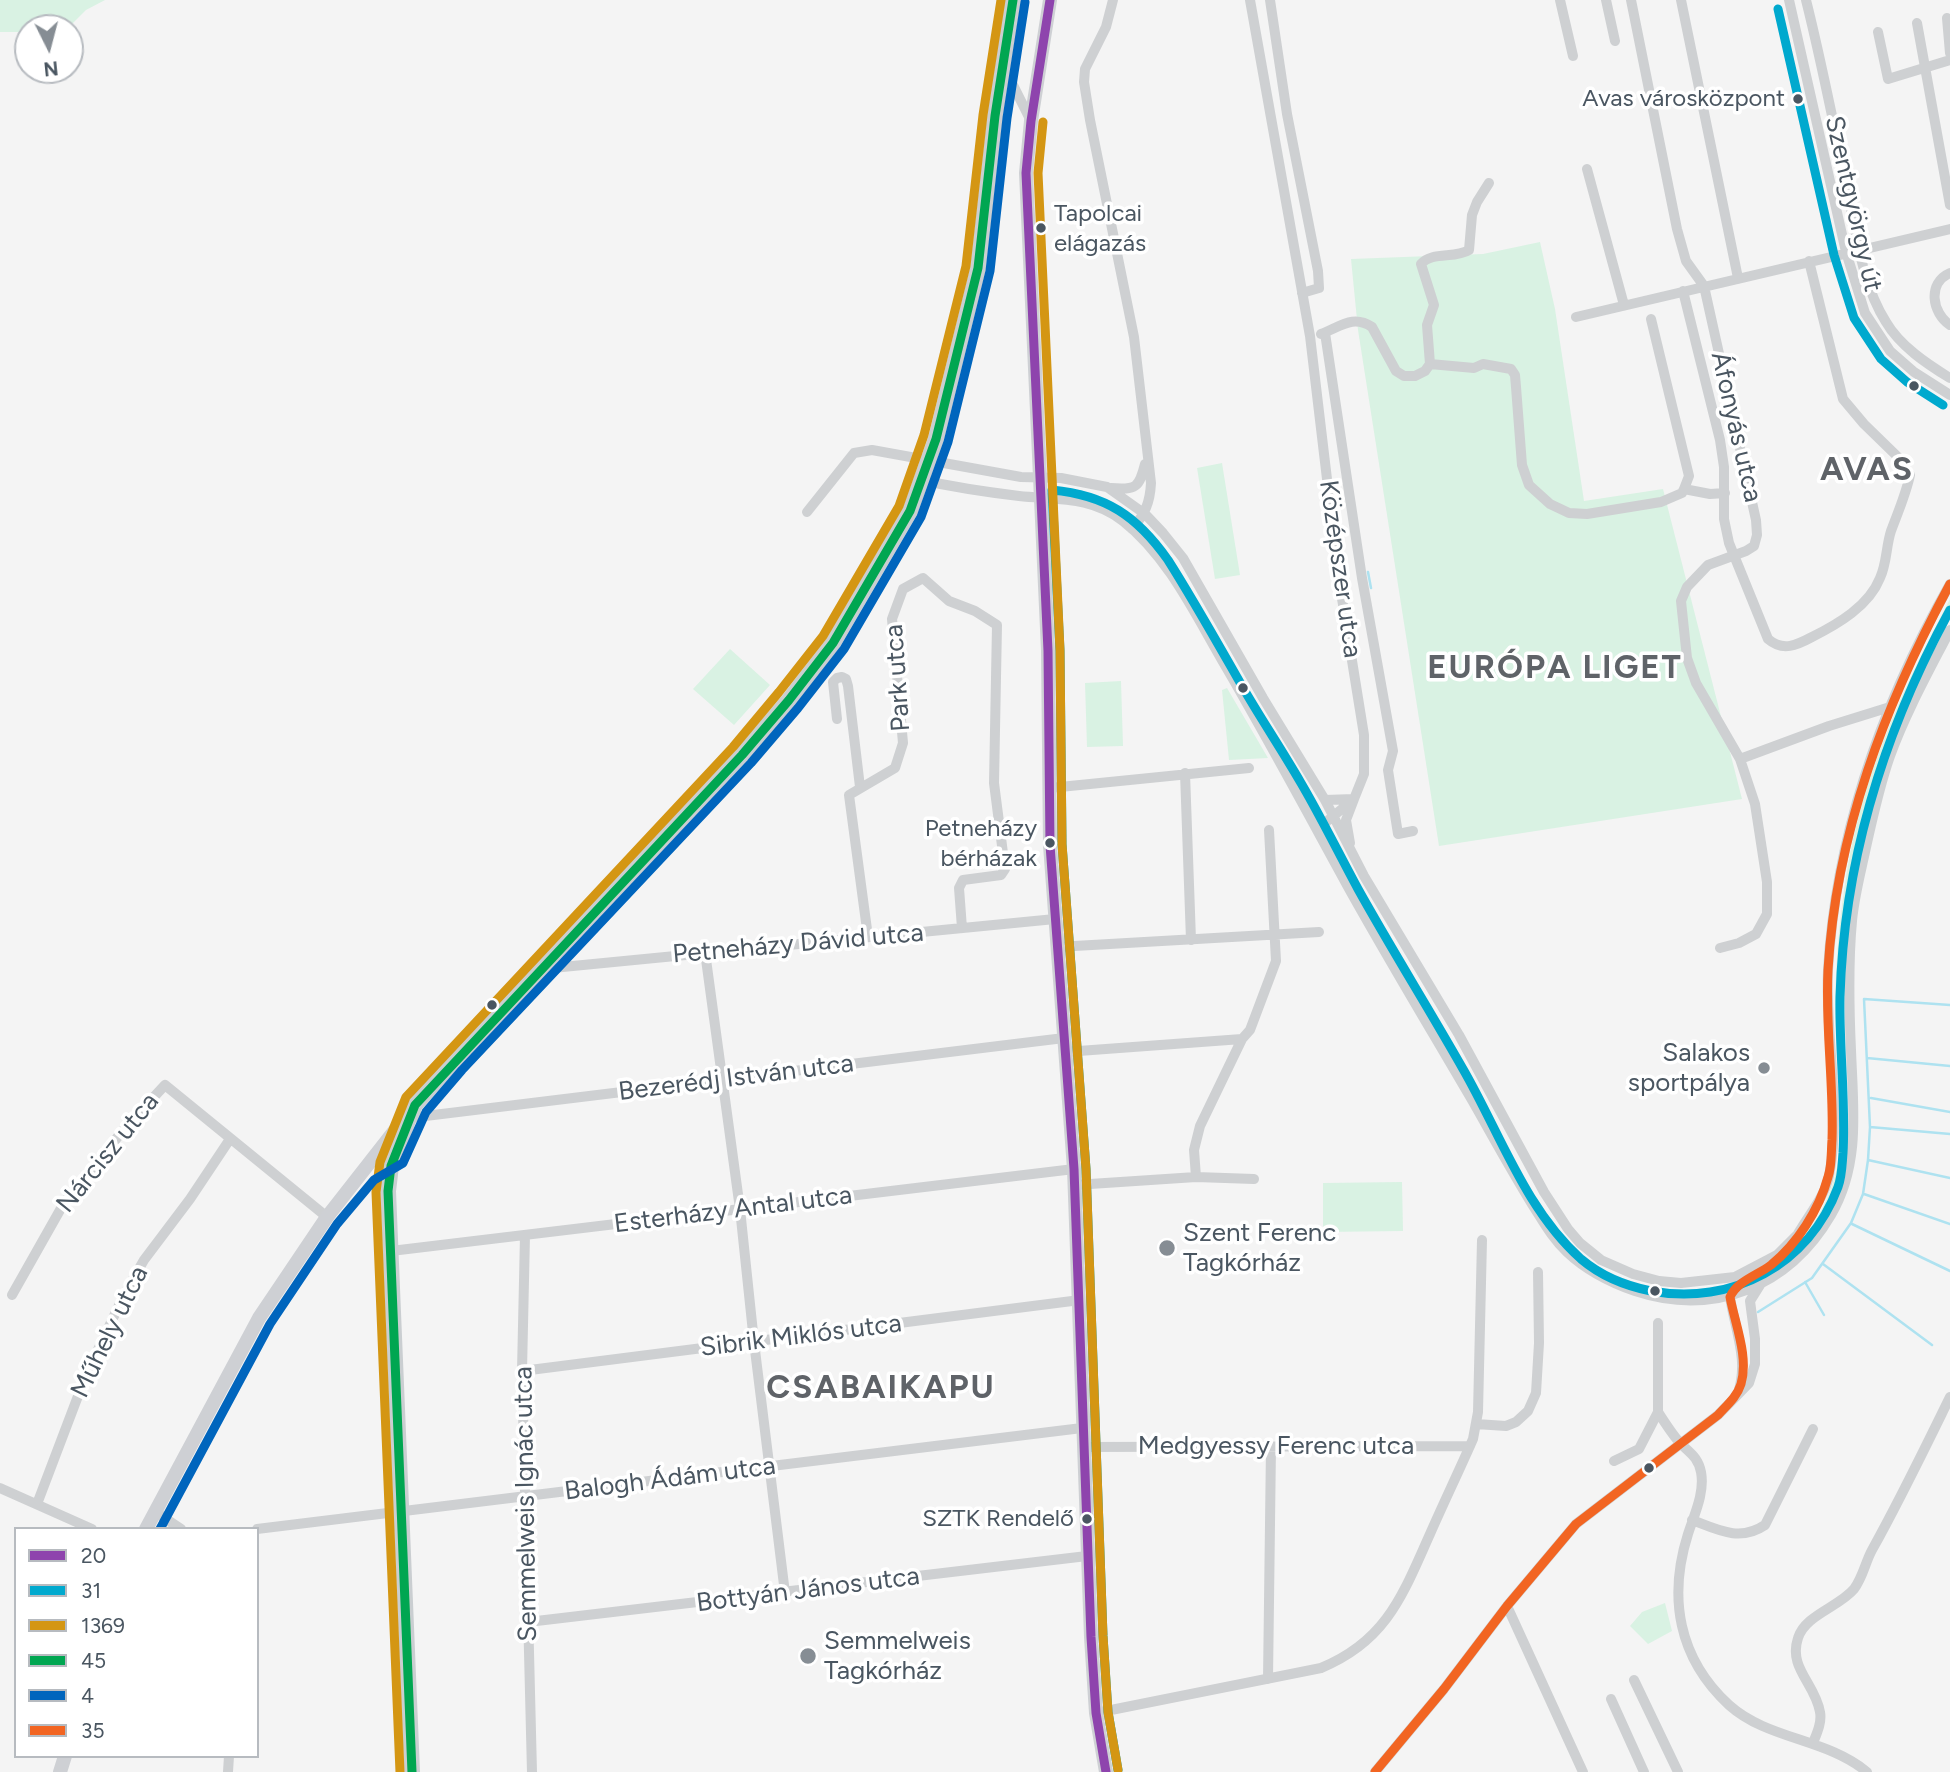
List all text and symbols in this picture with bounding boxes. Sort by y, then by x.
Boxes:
north arrow [14,14,84,84]
text: N [43,56,60,81]
place label: Avas városközpont [1582,85,1785,113]
marker: Avas városközpont [1791,92,1805,106]
street label: Szentgyörgy út [1818,113,1888,295]
place label: Tapolcai elágazás [1054,200,1146,256]
marker: Tapolcai elágazás [1034,221,1048,235]
street label: Áfonyás utca [1704,349,1768,505]
unlabelled marker [1907,379,1921,393]
district label: AVAS [1821,450,1913,490]
street label: Középszer utca [1312,478,1368,660]
street label: Park utca [879,623,917,733]
district label: EURÓPA LIGET [1429,648,1681,688]
unlabelled marker [1236,681,1250,695]
place label: Petneházy bérházak [925,815,1037,871]
marker: Petneházy bérházak [1043,836,1057,850]
street label: Petneházy Dávid utca [671,917,925,971]
unlabelled marker [485,998,499,1012]
place label: Salakos sportpálya [1628,1037,1750,1098]
street label: Bezerédj István utca [617,1048,855,1108]
marker: Salakos sportpálya [1756,1060,1772,1076]
street label: Nárcisz utca [50,1087,166,1219]
street label: Esterházy Antal utca [612,1180,854,1240]
place label: Szent Ferenc Tagkórház [1183,1217,1336,1278]
marker: Szent Ferenc Tagkórház [1157,1238,1177,1258]
street label: Műhely utca [65,1261,155,1403]
unlabelled marker [1648,1284,1662,1298]
street label: Sibrik Miklós utca [699,1308,903,1364]
street label: Semmelweis Ignác utca [508,1366,544,1642]
district label: CSABAIKAPU [768,1368,994,1408]
street label: Medgyessy Ferenc utca [1138,1430,1414,1462]
street label: Balogh Ádám utca [563,1451,777,1507]
unlabelled marker [1642,1461,1656,1475]
place label: SZTK Rendelő [922,1505,1074,1533]
marker: SZTK Rendelő [1080,1512,1094,1526]
legend [14,1527,259,1758]
text: 20 [81,1543,106,1568]
street label: Bottyán János utca [695,1561,921,1619]
text: 31 [81,1578,101,1603]
text: 1369 [81,1613,125,1638]
place label: Semmelweis Tagkórház [824,1625,971,1686]
marker: Semmelweis Tagkórház [798,1646,818,1666]
text: 45 [81,1648,106,1673]
text: 4 [81,1683,94,1708]
text: 35 [81,1718,105,1743]

